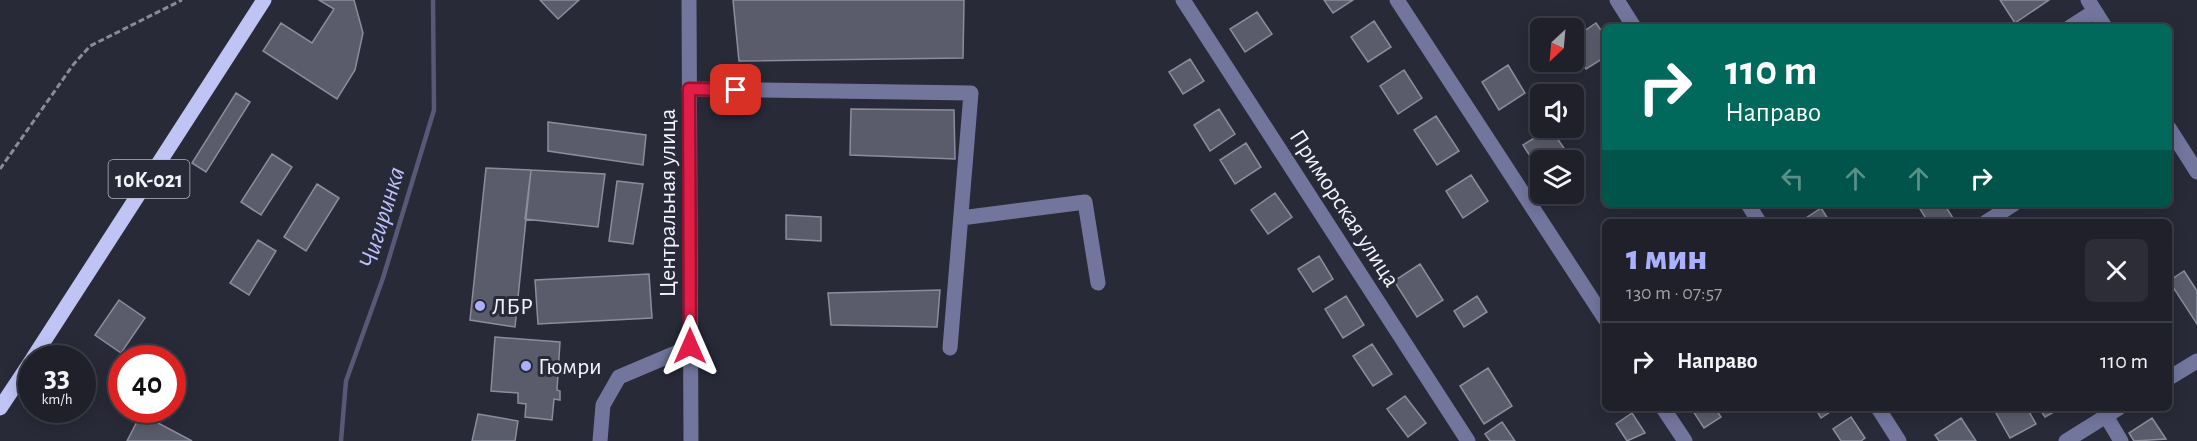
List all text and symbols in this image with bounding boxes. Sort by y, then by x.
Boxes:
north arrow [1530,18,1584,72]
map controls [1530,18,1584,204]
icon: right [1626,48,1704,126]
text: 110 m [1725,50,1817,92]
pin [710,64,761,115]
icon: arrive [719,73,752,106]
button: sound [1530,84,1584,138]
text: Направо [1725,99,1821,126]
street label: Центральная улица [656,109,680,297]
street label: Приморская улица [1285,126,1404,291]
button: layers [1530,150,1584,204]
road number: 10К-021 [108,160,190,198]
icon: left [1776,162,1809,195]
icon: ahead [1839,162,1872,195]
icon: ahead [1902,162,1935,195]
icon: right [1965,162,1998,195]
water label: Чигиринка [354,164,410,271]
button: close [2085,239,2148,302]
text: 1 мин [1626,240,1708,276]
text: 130 m · 07:57 [1626,283,1722,303]
place label: ЛБР [492,295,533,319]
marker: ЛБР [473,299,487,313]
position arrow [658,314,722,378]
speed limit sign: 40 [108,345,186,423]
icon: right [1626,345,1659,378]
text: Направо [1677,350,1758,372]
text: 110 m [2100,350,2148,372]
place label: Гюмри [538,355,602,379]
marker: Гюмри [519,359,533,373]
text: 33 [44,362,70,392]
text: km/h [42,392,72,407]

